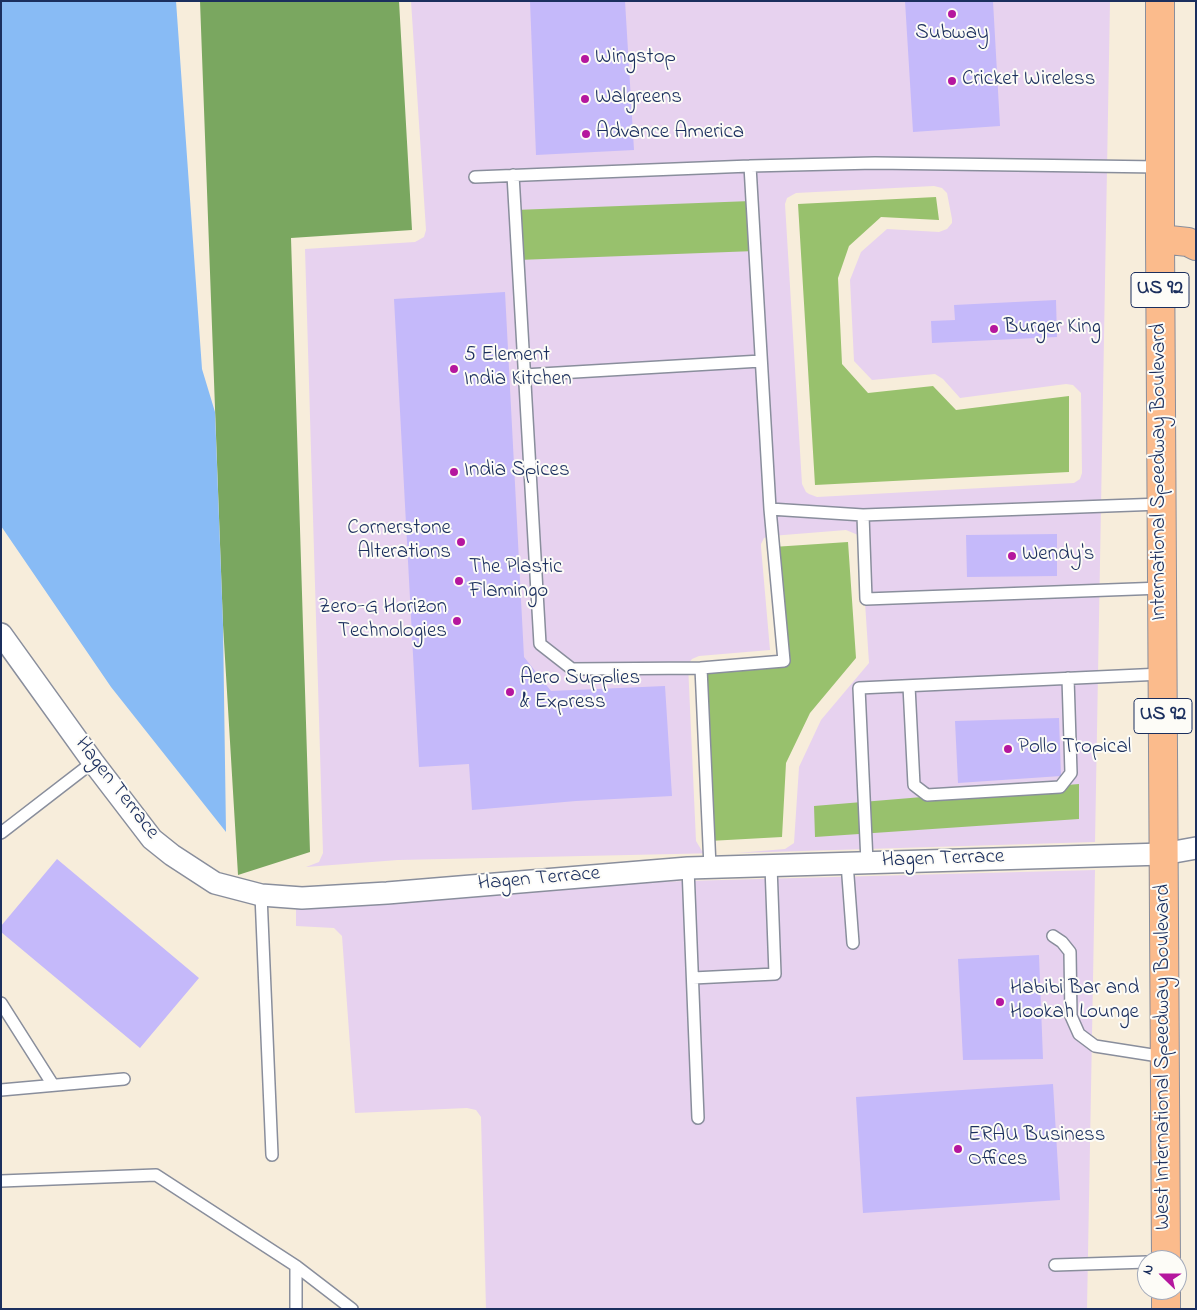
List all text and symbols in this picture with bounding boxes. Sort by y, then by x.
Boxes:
marker: Subway [946,8,958,20]
place label: Subway [915,22,989,48]
place label: Wingstop [595,46,676,72]
marker: Wingstop [579,53,591,65]
place label: Cricket Wireless [962,68,1095,94]
marker: Cricket Wireless [946,75,958,87]
place label: Walgreens [595,86,682,112]
marker: Walgreens [579,93,591,105]
place label: Advance America [596,121,744,147]
marker: Advance America [580,128,592,140]
road number: US 92 [1131,272,1189,308]
place label: Burger King [1004,316,1101,342]
marker: Burger King [988,323,1000,335]
street label: International Speedway Boulevard [1148,323,1174,621]
place label: 5 Element India Kitchen [464,344,572,394]
marker: 5 Element India Kitchen [448,363,460,375]
place label: India Spices [464,459,570,485]
marker: India Spices [448,466,460,478]
place label: Cornerstone Alterations [347,517,451,567]
marker: Cornerstone Alterations [455,536,467,548]
place label: Wendy's [1022,543,1094,569]
marker: Wendy's [1006,550,1018,562]
place label: The Plastic Flamingo [469,556,562,606]
marker: The Plastic Flamingo [453,575,465,587]
place label: Zero-G Horizon Technologies [318,596,447,646]
marker: Zero-G Horizon Technologies [451,615,463,627]
place label: Aero Supplies & Express [520,667,640,717]
marker: Aero Supplies & Express [504,686,516,698]
road number: US 92 [1134,698,1192,734]
street label: Hagen Terrace [68,733,164,845]
place label: Pollo Tropical [1018,736,1131,762]
marker: Pollo Tropical [1002,743,1014,755]
street label: Hagen Terrace [881,845,1005,875]
street label: Hagen Terrace [477,862,601,898]
street label: West International Speedway Boulevard [1152,884,1178,1230]
place label: Habibi Bar and Hookah Lounge [1010,977,1139,1027]
marker: Habibi Bar and Hookah Lounge [994,996,1006,1008]
place label: ERAU Business Offices [968,1124,1105,1174]
marker: ERAU Business Offices [952,1143,964,1155]
north arrow [1137,1250,1187,1300]
text: N [1137,1261,1160,1278]

